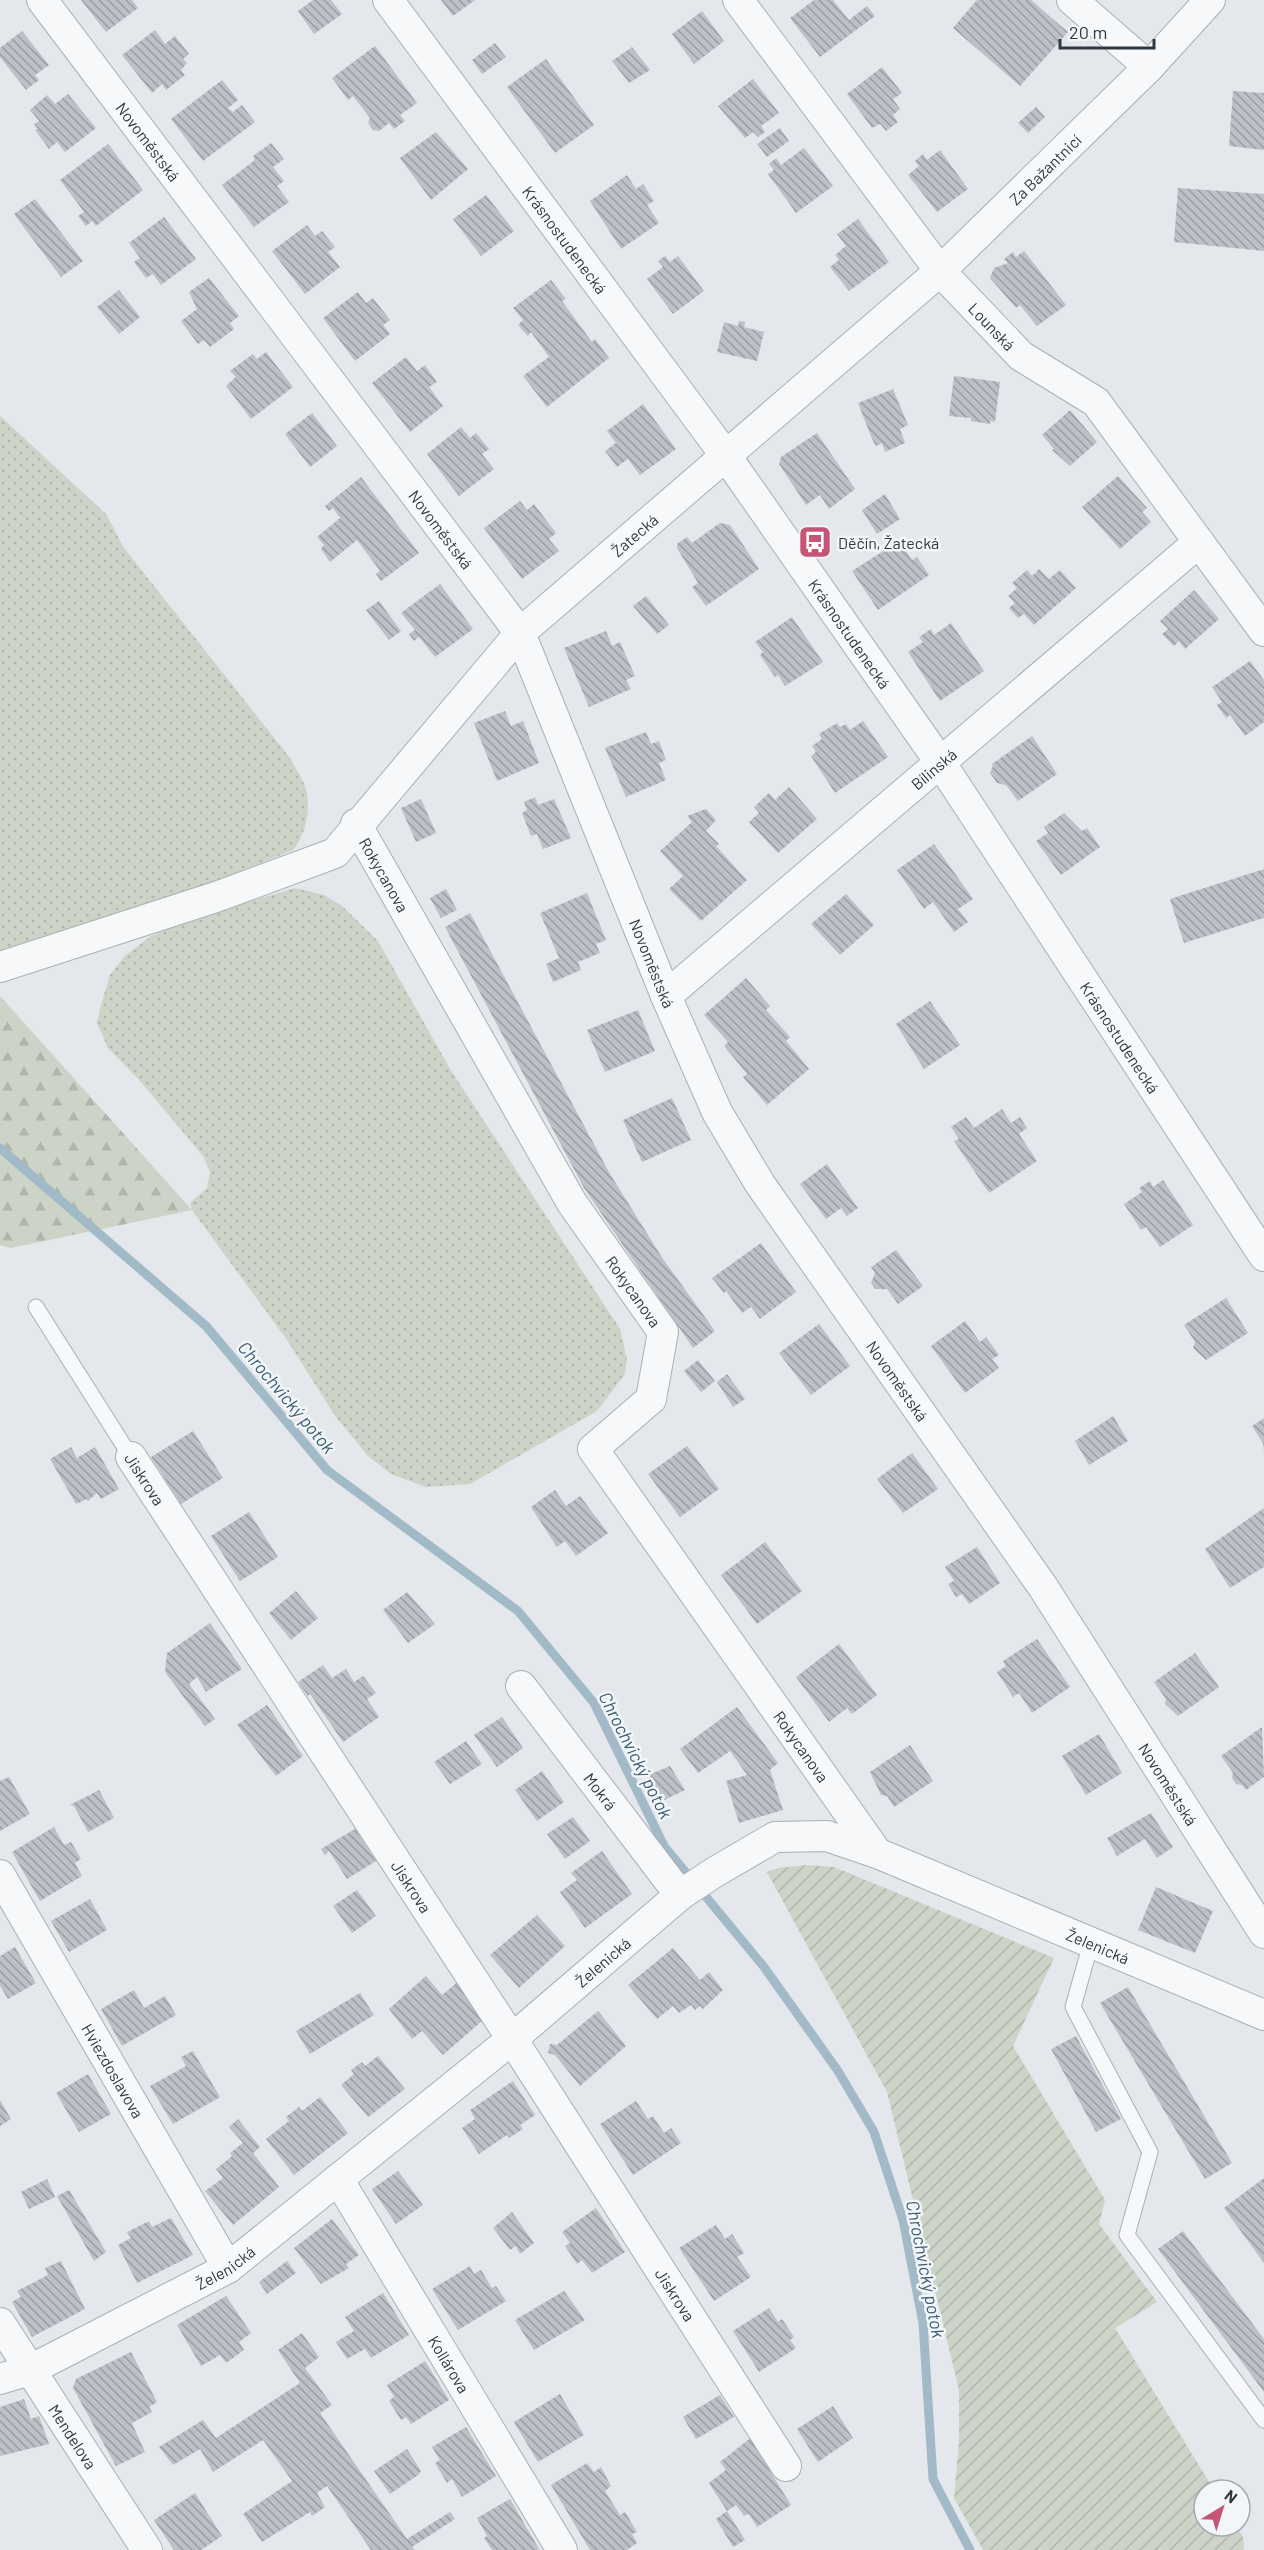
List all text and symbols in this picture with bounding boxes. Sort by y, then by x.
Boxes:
scale bar [1060,12,1154,50]
text: 20 m [1069,21,1107,43]
street label: Novoměstská [113,98,185,185]
street label: Za Bažantnicí [1005,129,1085,208]
street label: Krásnostudenecká [519,182,612,297]
street label: Lounská [965,298,1020,354]
street label: Novoměstská [406,486,477,572]
street label: Žatecká [607,509,661,560]
bus stop icon: Děčín, Žatecká [797,524,833,560]
place label: Děčín, Žatecká [838,533,939,552]
street label: Krásnostudenecká [805,575,895,692]
street label: Bílinská [907,744,960,793]
street label: Rokycanova [356,834,413,915]
street label: Novoměstská [626,916,679,1010]
street label: Krásnostudenecká [1077,978,1164,1096]
street label: Rokycanova [603,1252,666,1330]
water label: Chrochvický potok [234,1336,340,1458]
street label: Novoměstská [863,1336,933,1424]
street label: Jiskrova [121,1449,169,1509]
water label: Chrochvický potok [595,1688,678,1822]
street label: Rokycanova [770,1707,833,1785]
street label: Novoměstská [1135,1739,1202,1829]
street label: Mokrá [581,1769,621,1814]
street label: Jiskrova [388,1856,436,1916]
street label: Želenická [1064,1924,1133,1967]
street label: Želenická [571,1933,634,1990]
street label: Hviezdoslavova [79,2020,148,2121]
water label: Chrochvický potok [902,2198,950,2340]
street label: Želenická [192,2241,258,2293]
street label: Jiskrova [652,2264,700,2324]
street label: Kollárova [425,2332,474,2396]
street label: Mendelova [45,2400,101,2472]
north arrow [1192,2478,1252,2538]
text: N [1222,2485,1242,2507]

